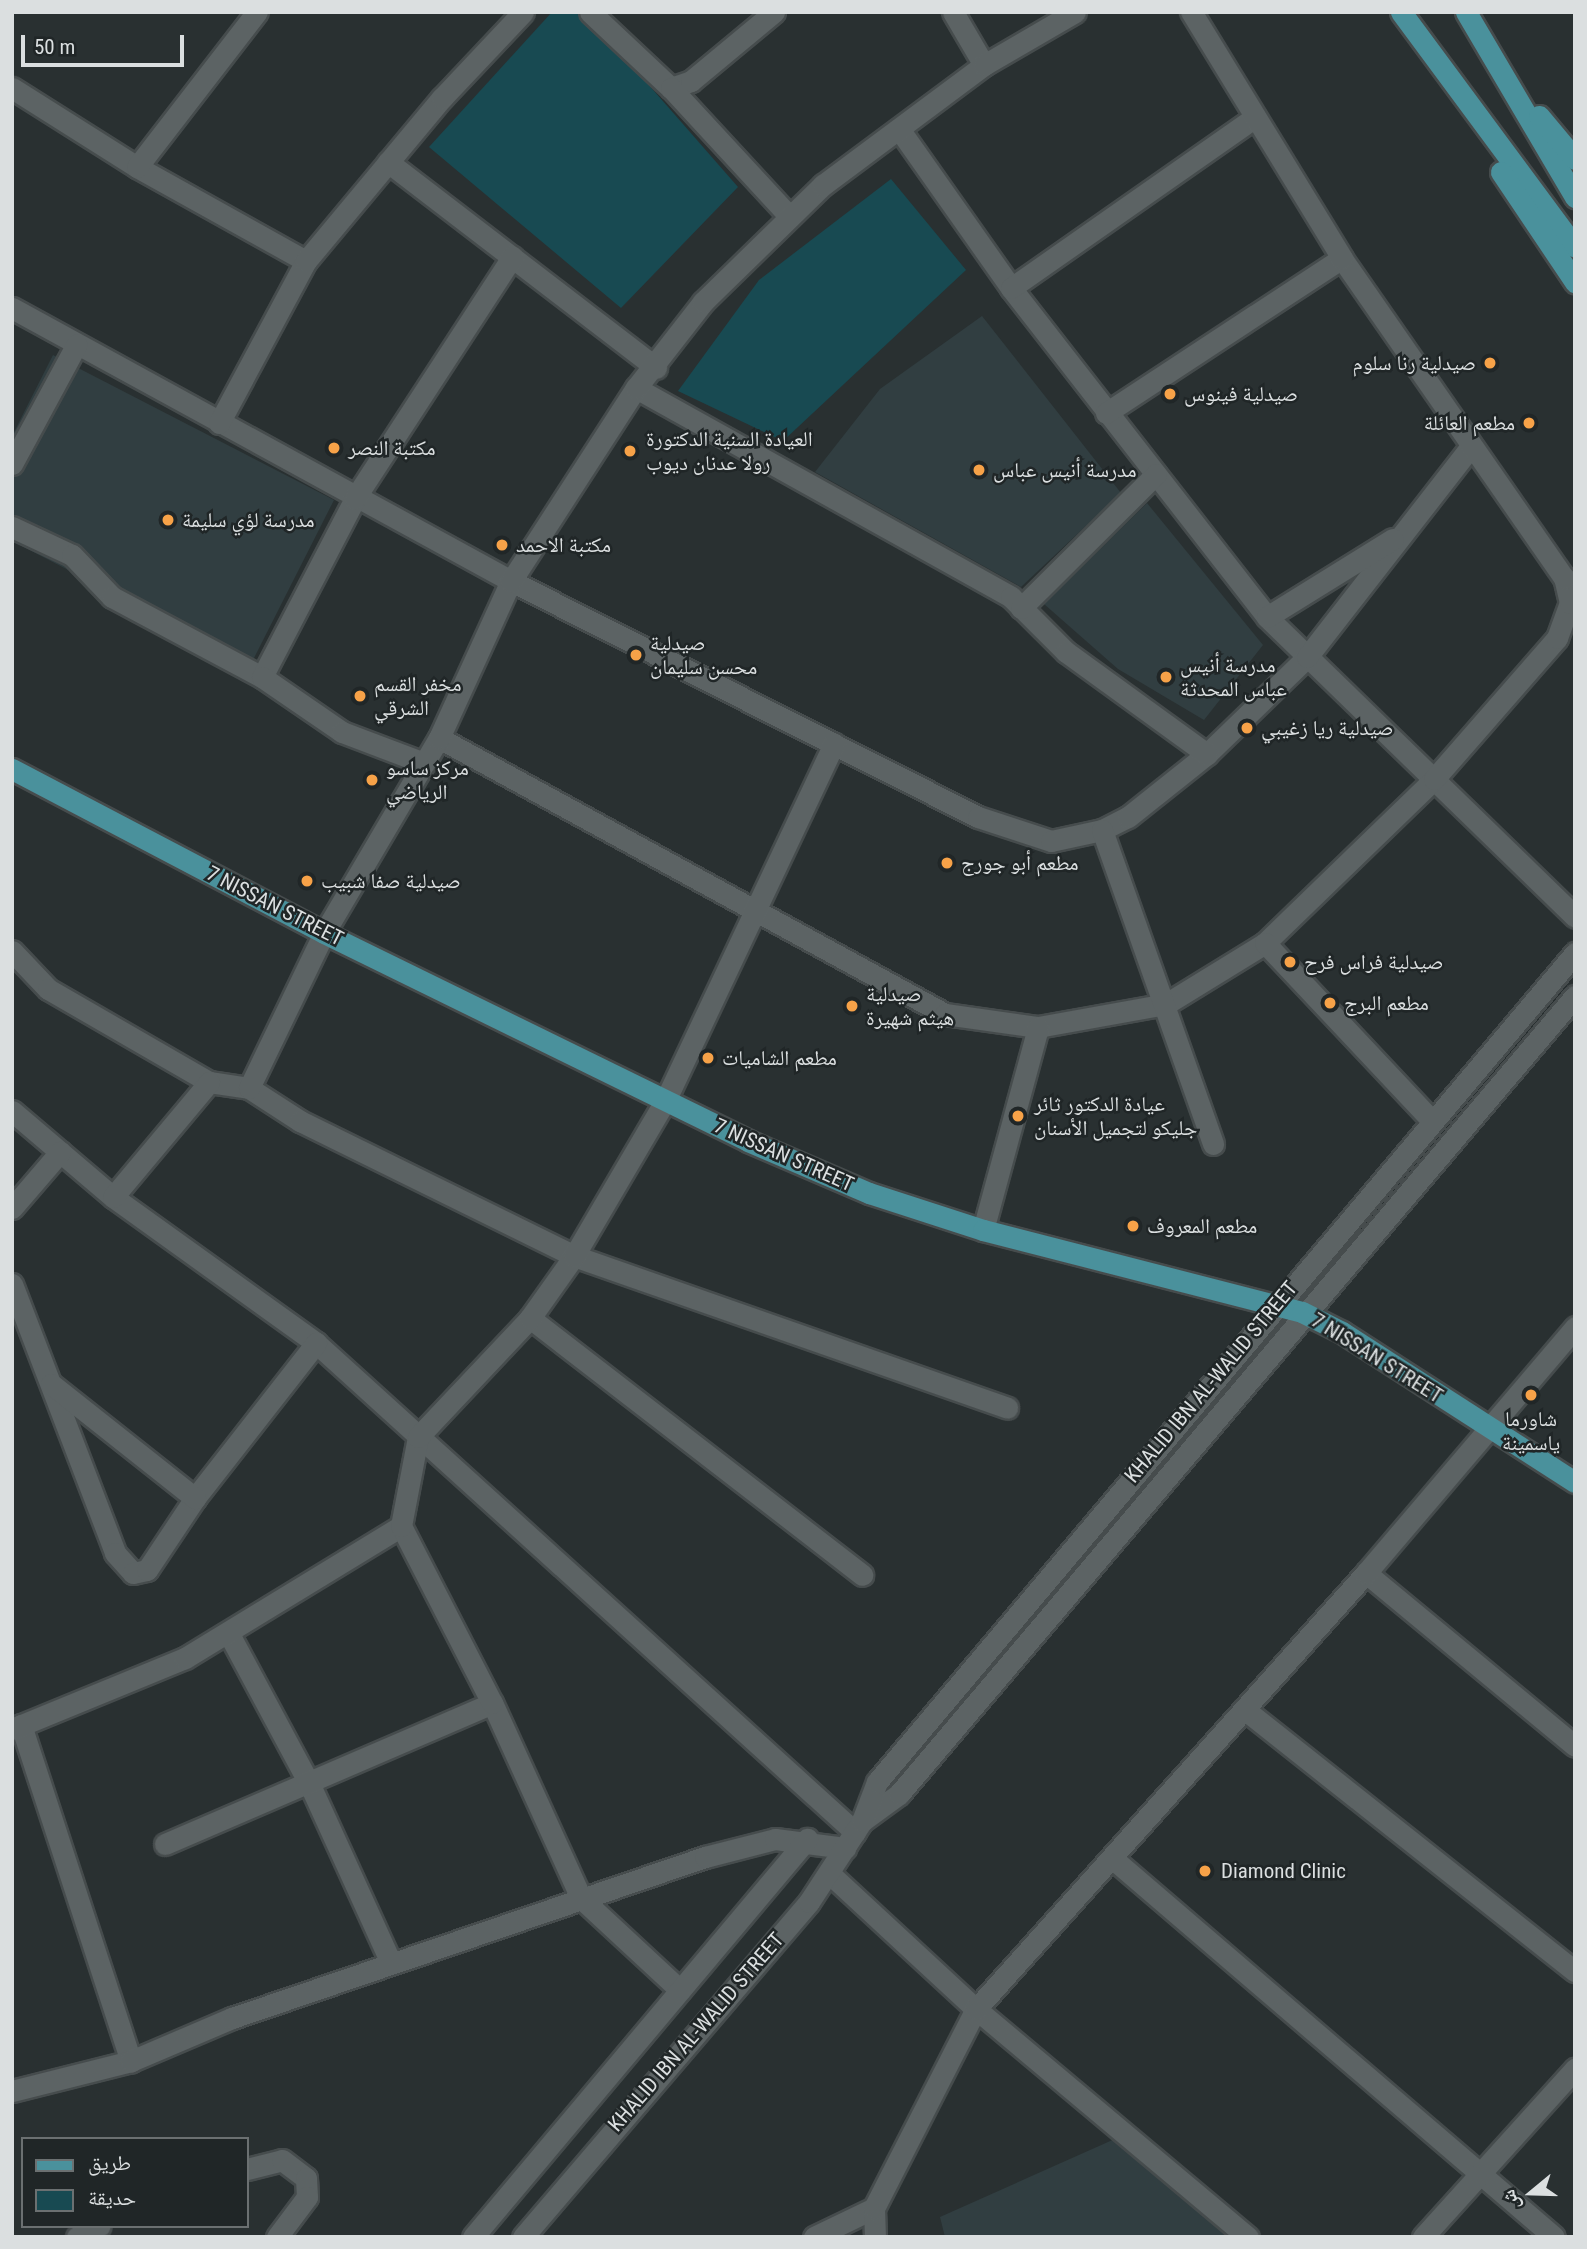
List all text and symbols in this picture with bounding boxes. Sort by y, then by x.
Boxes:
scale bar [24,21,187,65]
text: 50 m [34,35,75,59]
place label: صيدلية رنا سلوم [1353,350,1476,376]
marker: صيدلية رنا سلوم [1482,355,1498,371]
place label: صيدلية فينوس [1184,381,1298,407]
marker: صيدلية فينوس [1162,386,1178,402]
place label: مطعم العائلة [1424,410,1515,436]
marker: مطعم العائلة [1521,415,1537,431]
place label: العيادة السنية الدكتورة رولا عدنان ديوب [646,426,813,476]
place label: مكتبة النصر [348,435,436,461]
marker: مكتبة النصر [326,440,342,456]
marker: العيادة السنية الدكتورة رولا عدنان ديوب [620,441,640,461]
place label: مدرسة أنيس عباس [993,457,1137,483]
marker: مدرسة أنيس عباس [971,462,987,478]
place label: مدرسة لؤي سليمة [182,507,315,533]
marker: مدرسة لؤي سليمة [160,512,176,528]
place label: مكتبة الاحمد [516,532,611,558]
marker: مكتبة الاحمد [494,537,510,553]
place label: صيدلية محسن سليمان [650,630,757,680]
marker: صيدلية محسن سليمان [628,647,644,663]
place label: مدرسة أنيس عباس المحدثة [1180,652,1287,702]
marker: مدرسة أنيس عباس المحدثة [1158,669,1174,685]
place label: مخفر القسم الشرقي [374,671,462,721]
marker: مخفر القسم الشرقي [352,688,368,704]
place label: صيدلية ريا زغيبي [1261,715,1394,741]
marker: صيدلية ريا زغيبي [1239,720,1255,736]
place label: مركز ساسو الرياضي [386,755,469,805]
marker: مركز ساسو الرياضي [364,772,380,788]
place label: مطعم أبو جورج [961,850,1078,876]
marker: مطعم أبو جورج [939,855,955,871]
street label: 7 NISSAN STREET [202,861,348,951]
place label: صيدلية صفا شبيب [321,868,461,894]
marker: صيدلية صفا شبيب [299,873,315,889]
place label: صيدلية فراس فرح [1304,949,1443,975]
marker: صيدلية فراس فرح [1282,954,1298,970]
place label: صيدلية هيثم شهيرة [866,981,954,1031]
place label: مطعم البرج [1344,990,1429,1016]
marker: مطعم البرج [1322,995,1338,1011]
marker: صيدلية هيثم شهيرة [844,998,860,1014]
place label: مطعم الشاميات [722,1045,837,1071]
marker: مطعم الشاميات [700,1050,716,1066]
place label: عيادة الدكتور ثائر جليكو لتجميل الأسنان [1034,1091,1197,1141]
marker: عيادة الدكتور ثائر جليكو لتجميل الأسنان [1008,1106,1028,1126]
street label: 7 NISSAN STREET [710,1113,858,1197]
place label: مطعم المعروف [1147,1213,1257,1239]
marker: مطعم المعروف [1125,1218,1141,1234]
street label: KHALID IBN AL-WALID STREET [1119,1276,1303,1488]
street label: 7 NISSAN STREET [1307,1308,1447,1408]
marker: شاورما ياسمينة [1523,1387,1539,1403]
place label: شاورما ياسمينة [1502,1406,1560,1456]
place label: Diamond Clinic [1221,1858,1346,1884]
marker: Diamond Clinic [1195,1861,1215,1881]
street label: KHALID IBN AL-WALID STREET [603,1927,789,2137]
legend [21,2137,248,2228]
text: طريق [88,2151,131,2175]
north arrow [1496,2158,1566,2228]
text: حديقة [88,2186,136,2210]
text: ش [1497,2187,1525,2213]

